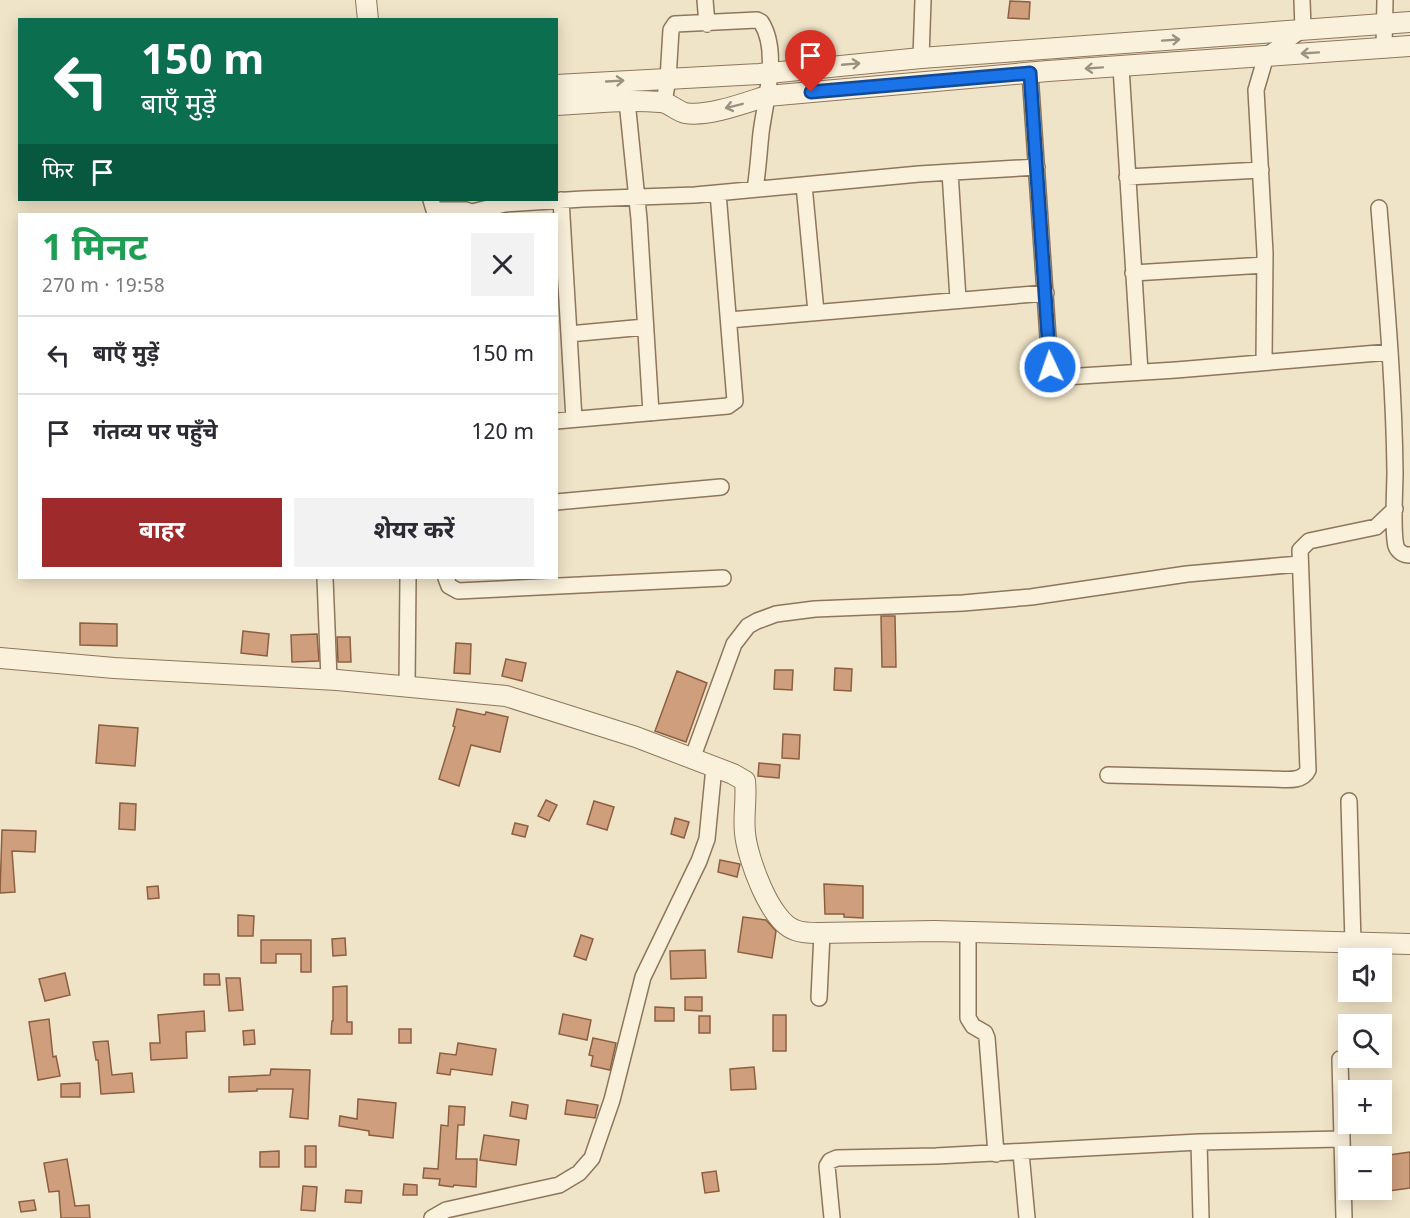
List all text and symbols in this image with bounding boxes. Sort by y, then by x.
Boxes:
pin [785,30,836,92]
one-way arrow [1161,34,1181,45]
text: 150 m [141,36,264,91]
icon: arrive [794,39,827,72]
icon: left [42,42,120,120]
one-way arrow [1300,48,1320,59]
one-way arrow [841,58,861,69]
one-way arrow [1085,63,1105,74]
one-way arrow [604,75,624,86]
text: बाएँ मुड़ें [141,89,216,124]
one-way arrow [725,100,744,112]
icon: arrive [86,156,119,189]
text: फिर [42,158,74,187]
text: 1 मिनट [42,228,147,275]
button: close [471,233,534,296]
text: 270 m · 19:58 [42,274,165,300]
position arrow [1018,335,1082,399]
icon: left [42,339,75,372]
text: बाएँ मुड़ें [93,341,159,370]
text: 150 m [471,341,534,370]
icon: arrive [42,417,75,450]
text: गंतव्य पर पहुँचे [93,419,218,448]
text: 120 m [471,419,534,448]
button: बाहर [42,498,282,567]
button: शेयर करें [294,498,534,567]
map controls [1338,948,1392,1200]
button: sound [1338,948,1392,1002]
button: search [1338,1014,1392,1068]
button: + [1338,1080,1392,1134]
button: − [1338,1146,1392,1200]

